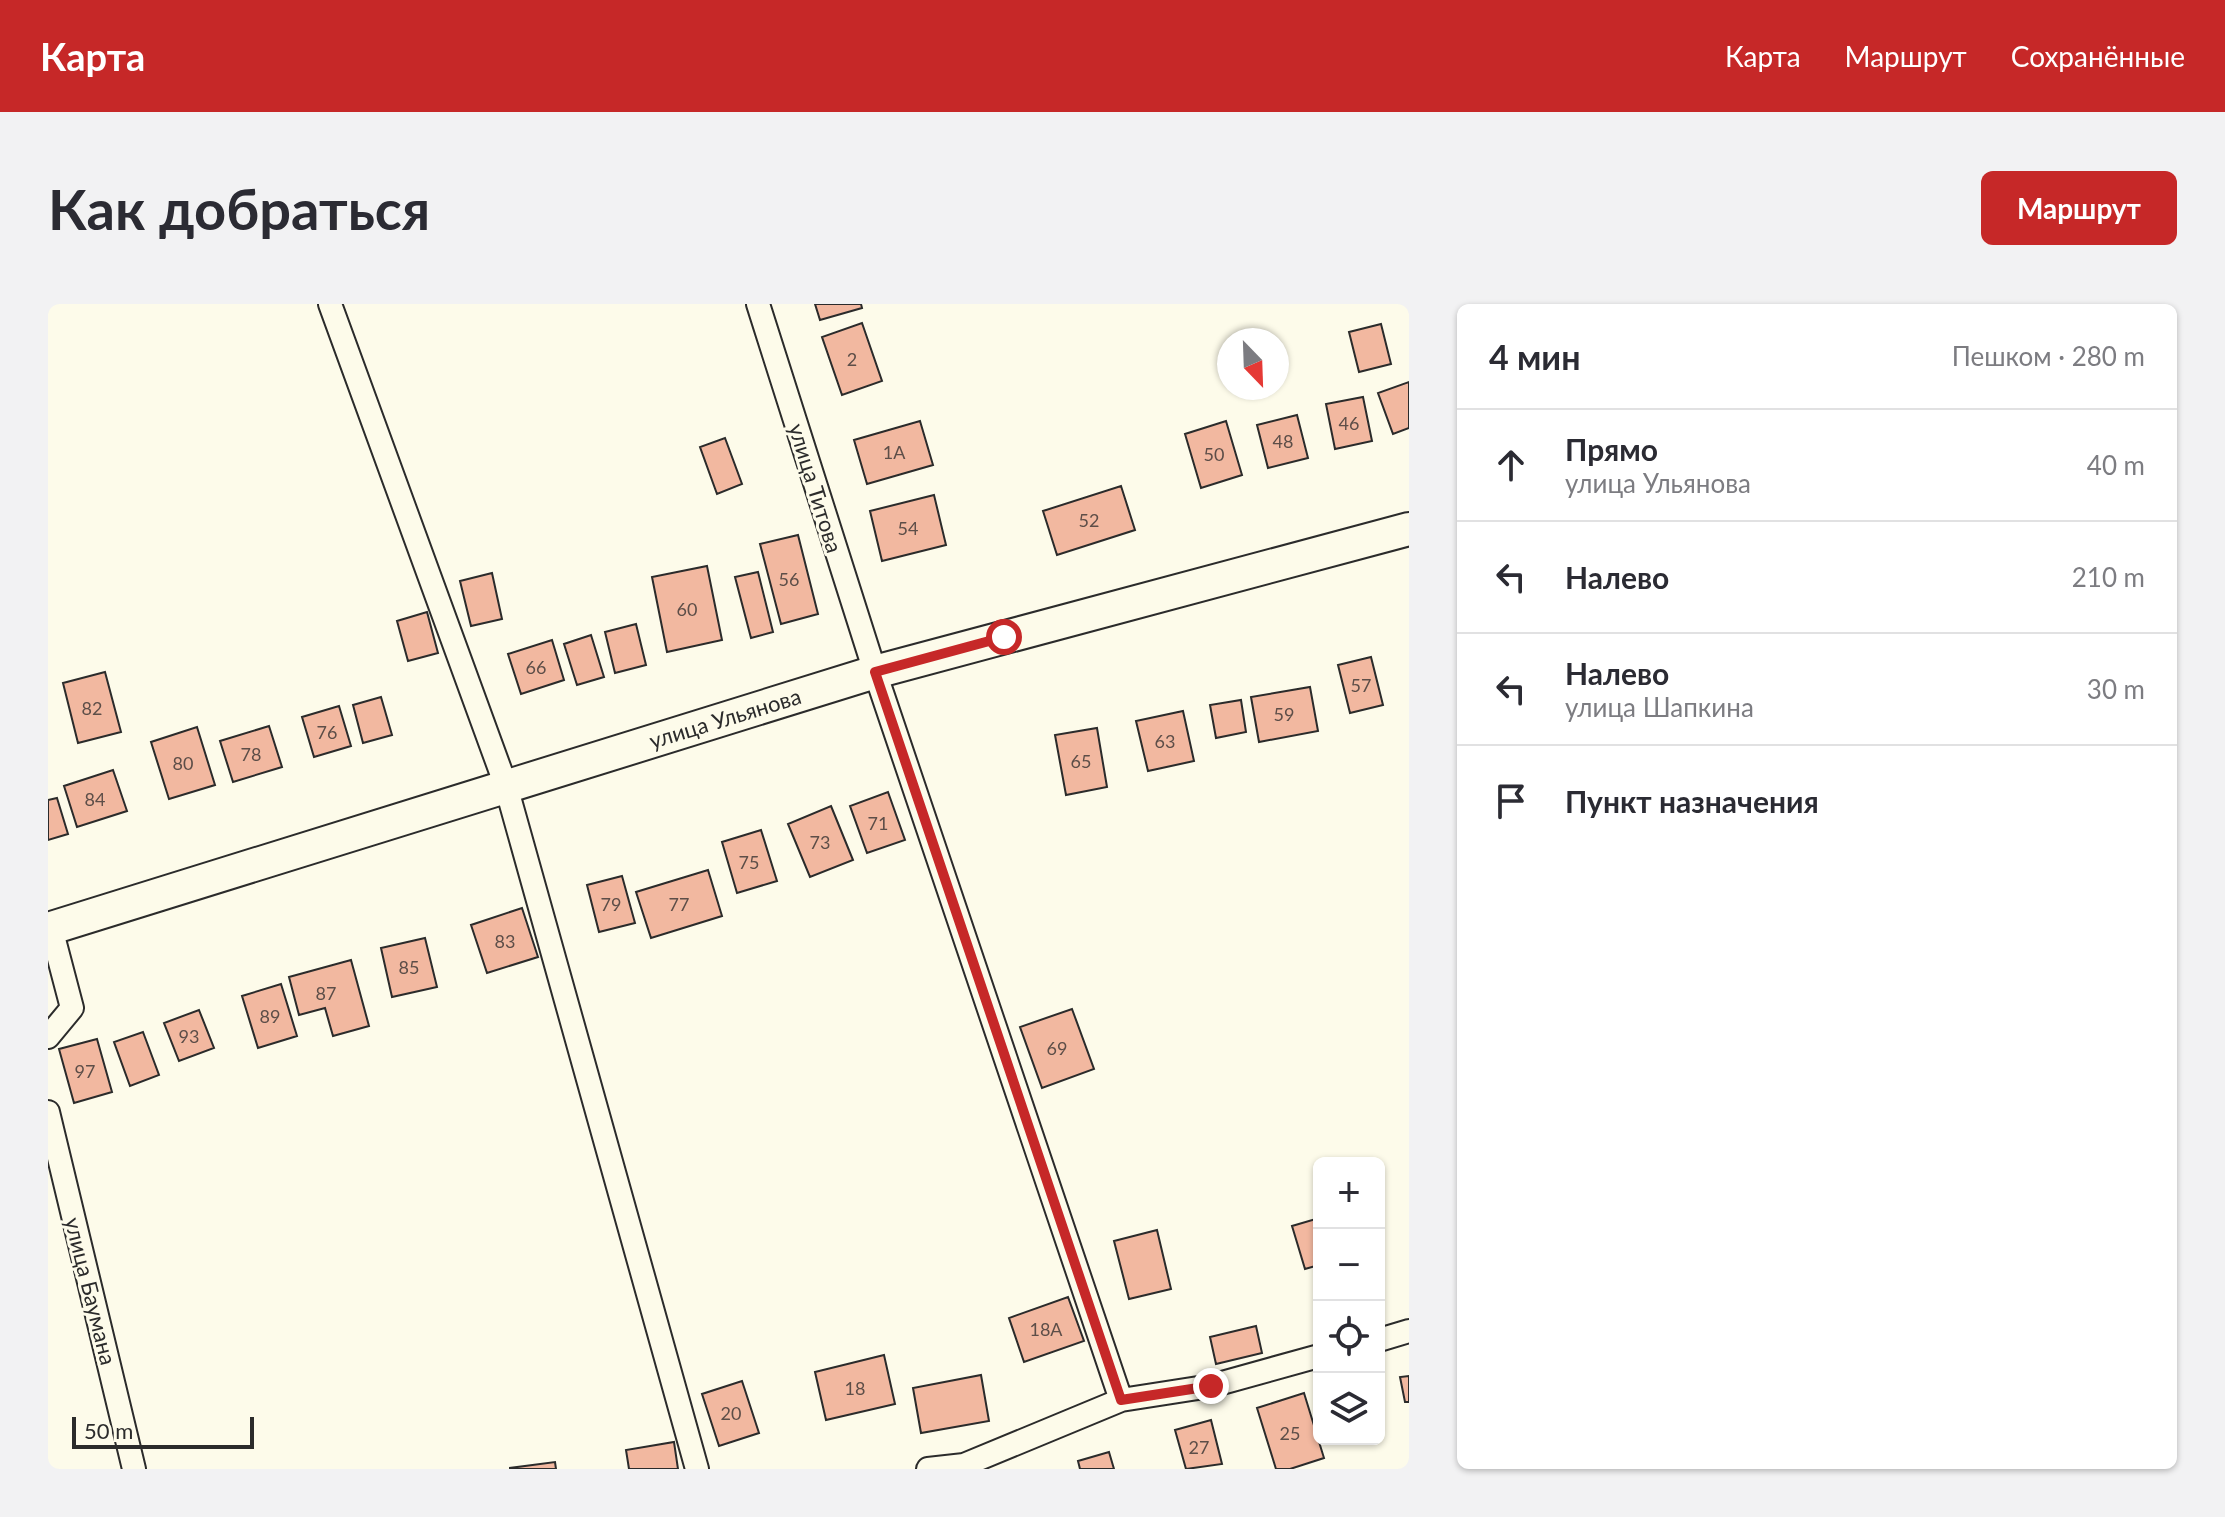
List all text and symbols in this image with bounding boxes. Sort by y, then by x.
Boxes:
text: Карта [40,33,145,79]
text: Карта [1725,39,1801,73]
text: Маршрут [1845,39,1967,73]
text: Сохранённые [2011,39,2185,73]
button: Маршрут [1981,171,2177,245]
text: Как добраться [48,175,430,242]
north arrow [1217,328,1289,400]
text: 4 мин [1489,336,1581,377]
text: Пешком · 280 m [1952,340,2145,372]
house number: 2 [847,348,857,370]
house number: 46 [1339,412,1359,434]
street label: улица Титова [784,420,848,556]
house number: 48 [1273,430,1293,452]
text: Прямо [1565,431,1658,467]
house number: 1А [883,441,906,463]
house number: 50 [1204,443,1224,465]
icon: ahead [1489,443,1533,487]
text: 40 m [2087,449,2145,481]
text: улица Ульянова [1565,467,1751,499]
house number: 52 [1079,509,1099,531]
house number: 54 [898,517,918,539]
icon: left [1489,555,1533,599]
text: Налево [1565,559,1669,595]
text: 210 m [2072,561,2145,593]
house number: 56 [779,568,799,590]
house number: 60 [677,598,697,620]
route start [986,619,1022,655]
text: Налево [1565,655,1669,691]
house number: 66 [526,656,546,678]
icon: left [1489,667,1533,711]
text: 30 m [2087,673,2145,705]
house number: 57 [1351,674,1371,696]
street label: улица Ульянова [646,682,804,754]
text: улица Шапкина [1565,691,1754,723]
house number: 82 [82,697,102,719]
house number: 59 [1274,703,1294,725]
house number: 76 [317,721,337,743]
house number: 63 [1155,730,1175,752]
house number: 78 [241,743,261,765]
house number: 65 [1071,750,1091,772]
house number: 80 [173,752,193,774]
icon: arrive [1489,779,1533,823]
text: Пункт назначения [1565,783,1819,819]
house number: 84 [85,788,105,810]
house number: 71 [868,812,888,834]
house number: 73 [810,831,830,853]
house number: 75 [739,851,759,873]
house number: 79 [601,893,621,915]
house number: 77 [669,893,689,915]
house number: 83 [495,930,515,952]
house number: 85 [399,956,419,978]
house number: 87 [316,982,336,1004]
house number: 89 [260,1005,280,1027]
house number: 93 [179,1025,199,1047]
house number: 69 [1047,1037,1067,1059]
house number: 97 [75,1060,95,1082]
map controls [1313,1157,1385,1445]
button: + [1313,1157,1385,1229]
street label: улица Баумана [60,1214,122,1368]
button: − [1313,1229,1385,1301]
button: locate [1313,1301,1385,1373]
house number: 18А [1029,1318,1063,1340]
route end [1193,1368,1229,1404]
button: layers [1313,1373,1385,1445]
house number: 18 [845,1377,865,1399]
house number: 20 [721,1402,741,1424]
scale bar [72,1413,254,1449]
text: 50 m [84,1417,133,1444]
house number: 25 [1280,1422,1300,1444]
house number: 27 [1189,1436,1209,1458]

